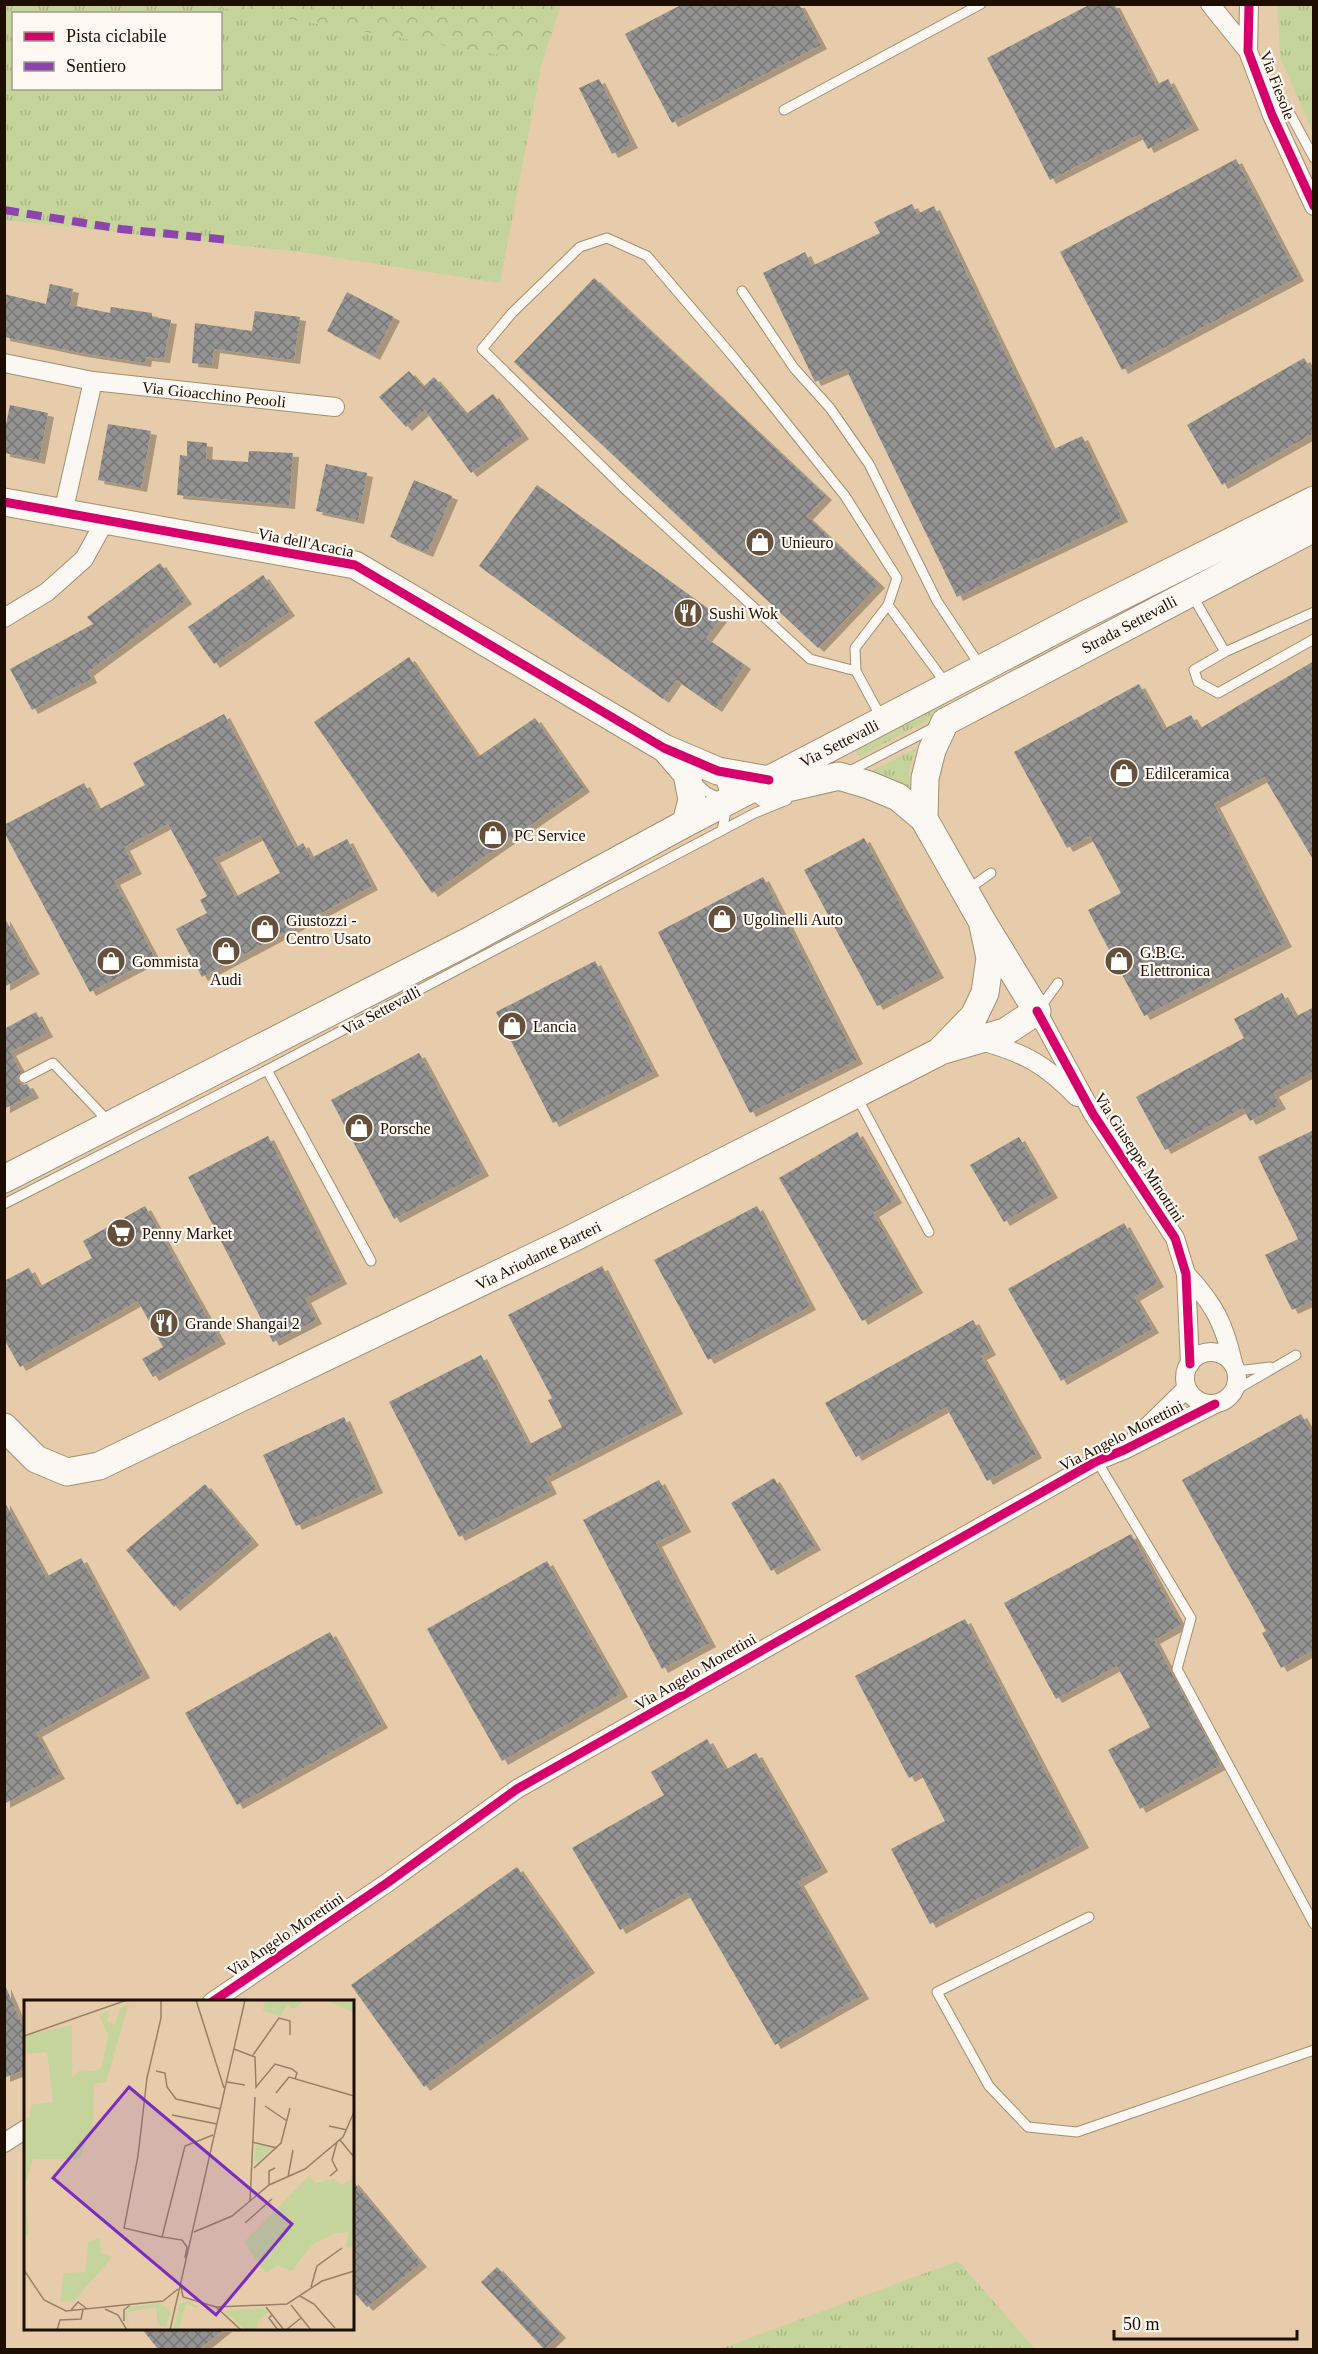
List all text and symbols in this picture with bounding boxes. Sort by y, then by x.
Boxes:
legend [12,12,222,90]
text: Pista ciclabile [66,26,166,46]
street label: Via Fiesole [1257,48,1298,122]
text: Sentiero [66,56,126,76]
street label: Via Gioacchino Peooli [141,378,287,411]
street label: Via dell'Acacia [256,525,355,560]
shop icon: Unieuro [744,526,776,558]
place label: Unieuro [781,534,833,551]
street label: Strada Settevalli [1079,592,1180,657]
restaurant icon: Sushi Wok [672,597,704,629]
place label: Sushi Wok [709,605,778,622]
street label: Via Settevalli [797,716,882,771]
shop icon: Edilceramica [1108,757,1140,789]
place label: Edilceramica [1145,765,1229,782]
shop icon: PC Service [477,819,509,851]
place label: PC Service [514,827,586,844]
shop icon: Ugolinelli Auto [706,903,738,935]
place label: Ugolinelli Auto [743,911,843,929]
place label: Giustozzi - Centro Usato [286,912,371,947]
shop icon: Giustozzi - Centro Usato [249,913,281,945]
shop icon: Audi [210,935,242,967]
place label: G.B.C. Elettronica [1140,944,1210,979]
shop icon: Gommista [95,945,127,977]
shop icon: G.B.C. Elettronica [1103,945,1135,977]
place label: Gommista [132,953,199,970]
place label: Audi [210,971,243,988]
street label: Via Settevalli [339,982,424,1038]
shop icon: Lancia [496,1010,528,1042]
place label: Lancia [533,1018,577,1035]
street label: Via Giuseppe Minottini [1090,1089,1188,1226]
shop icon: Porsche [343,1112,375,1144]
place label: Porsche [380,1120,431,1137]
supermarket icon: Penny Market [105,1217,137,1249]
street label: Via Ariodante Barteri [473,1217,604,1293]
place label: Penny Market [142,1225,233,1243]
restaurant icon: Grande Shangai 2 [148,1307,180,1339]
place label: Grande Shangai 2 [185,1315,300,1333]
street label: Via Angelo Morettini [1056,1397,1187,1475]
street label: Via Angelo Morettini [632,1630,760,1714]
street label: Via Angelo Morettini [224,1889,348,1981]
inset map [24,2000,354,2330]
scale bar [1114,2303,1297,2341]
text: 50 m [1123,2314,1160,2334]

